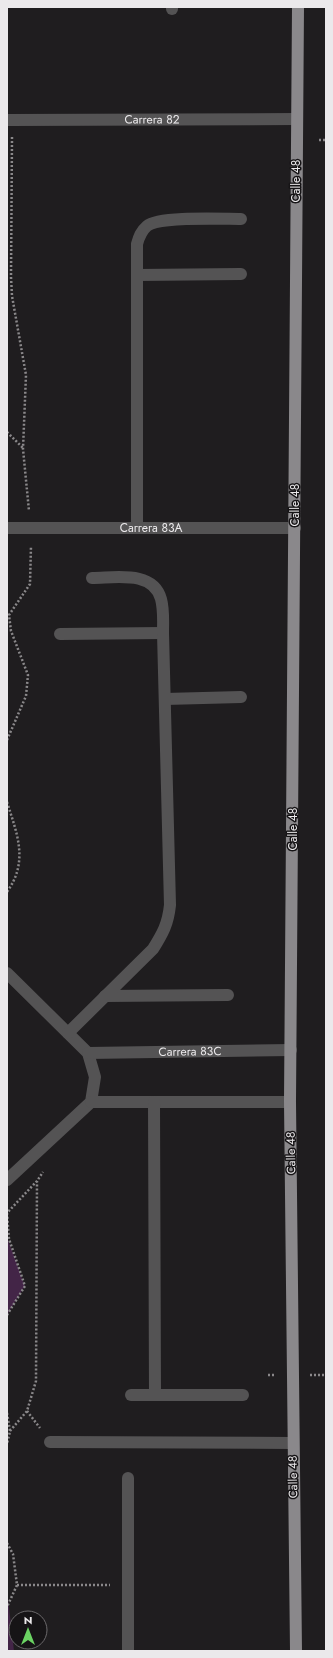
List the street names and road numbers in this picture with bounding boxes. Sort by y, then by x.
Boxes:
street label: Carrera 82 [124,110,180,129]
street label: Calle 48 [287,160,305,202]
street label: Calle 48 [286,484,304,526]
street label: Carrera 83A [120,519,182,537]
street label: Calle 48 [284,808,302,850]
street label: Carrera 83C [158,1042,222,1061]
street label: Calle 48 [282,1131,300,1175]
street label: Calle 48 [284,1455,302,1499]

